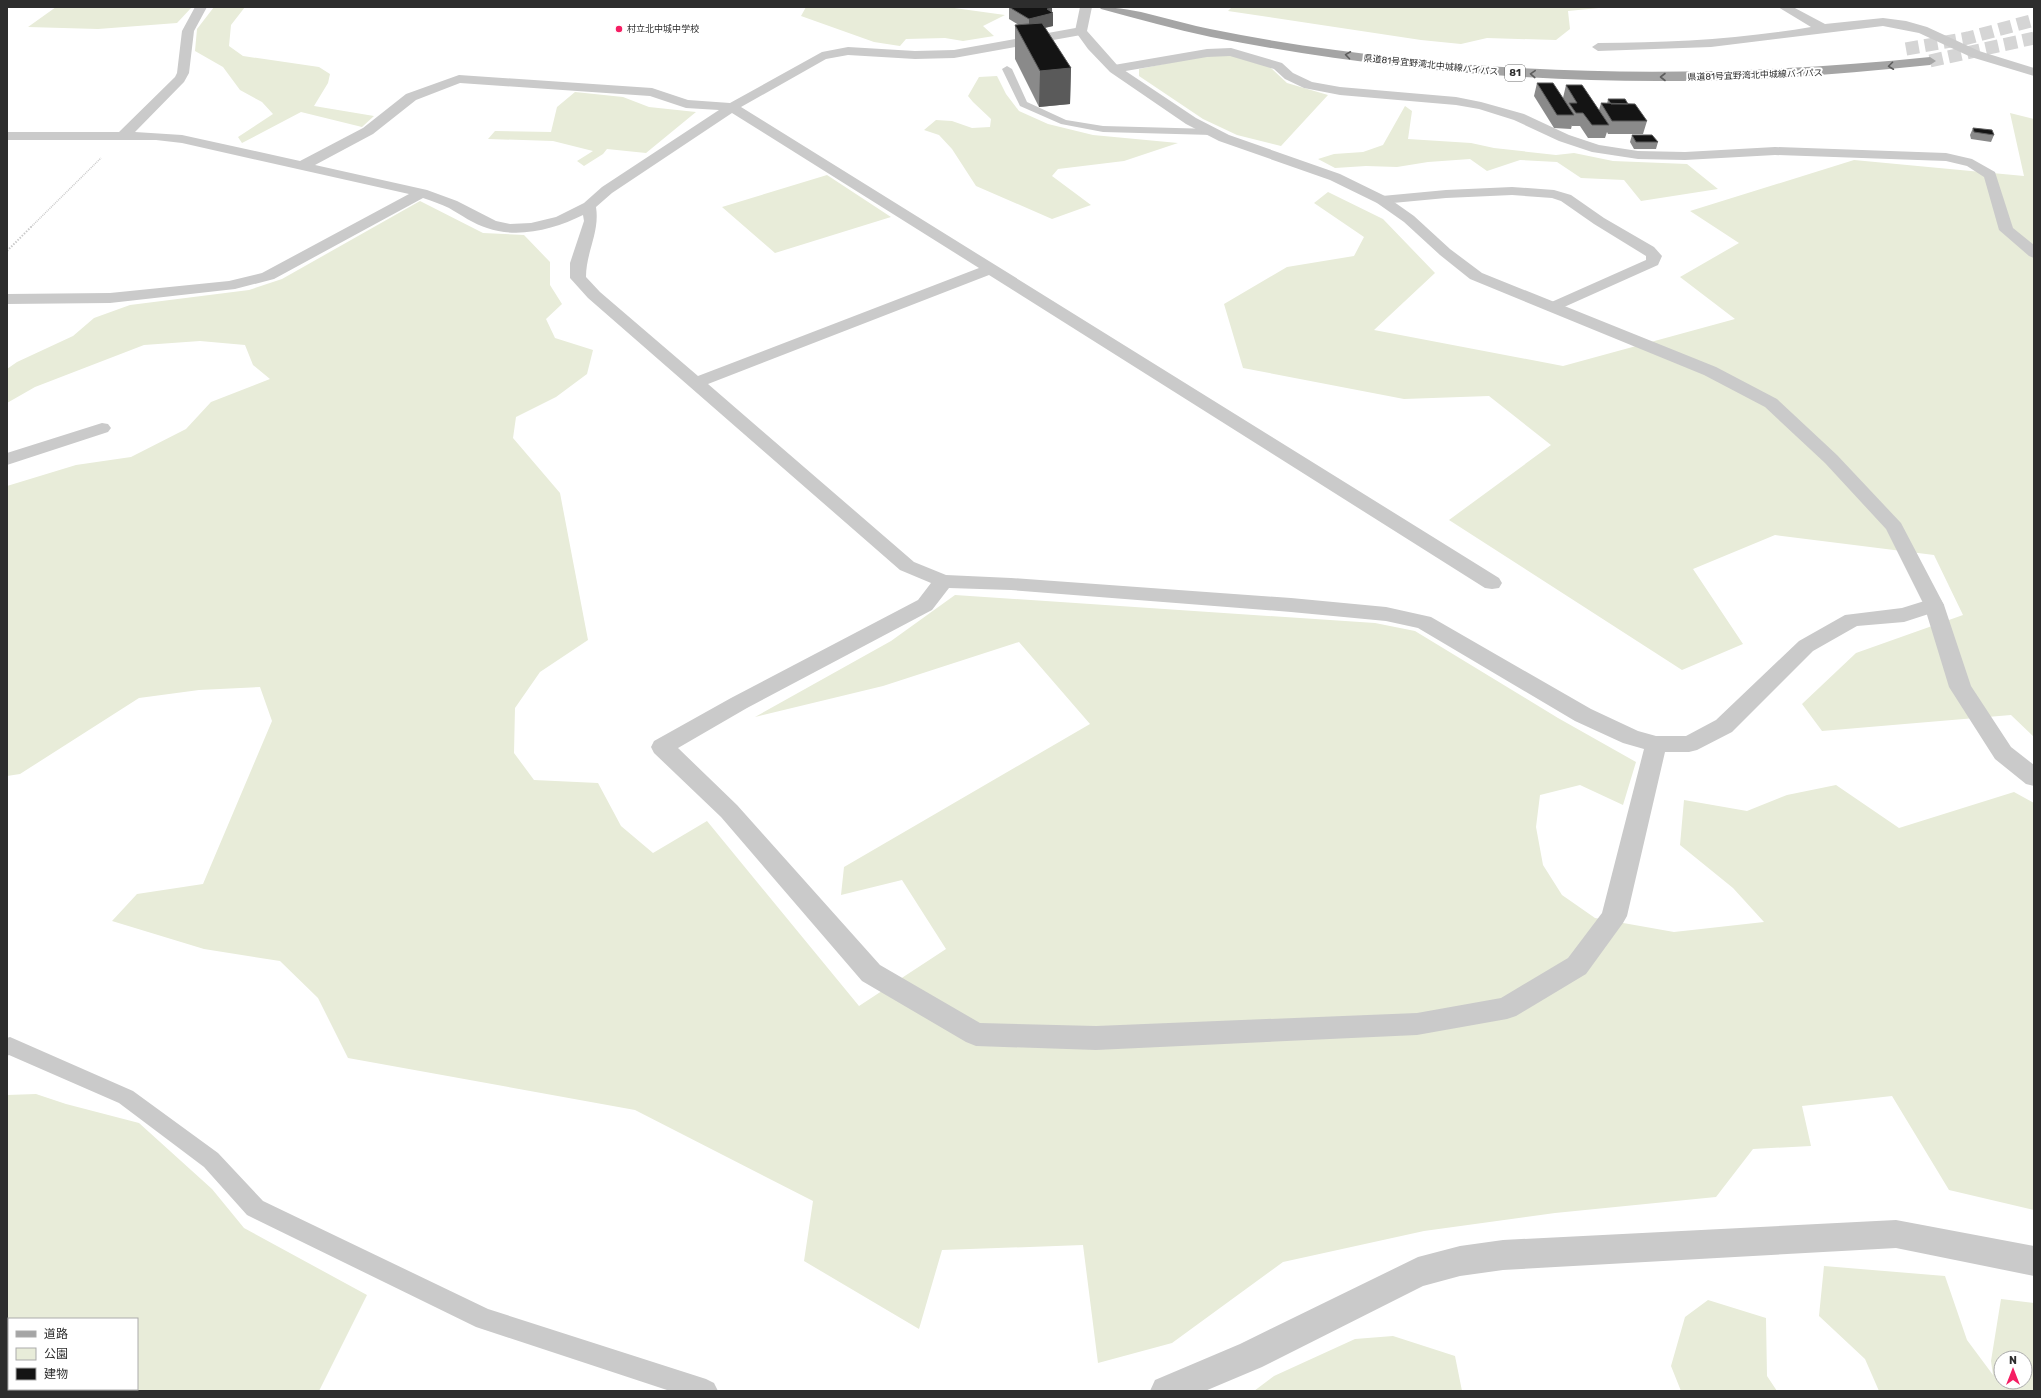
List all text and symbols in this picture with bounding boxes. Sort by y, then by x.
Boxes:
place label: 村立北中城中学校 [627,23,699,34]
marker: 村立北中城中学校 [614,24,624,34]
one-way arrow [1345,51,1352,60]
street label: 県道81号宜野湾北中城線バイパス [1363,53,1499,77]
one-way arrow [1888,61,1894,70]
road number: 81 [1505,65,1525,81]
street label: 県道81号宜野湾北中城線バイパス [1687,68,1823,82]
one-way arrow [1530,69,1536,78]
one-way arrow [1660,73,1666,81]
legend [8,1318,138,1390]
text: 道路 [44,1327,68,1341]
text: 公園 [44,1347,68,1361]
north arrow [1993,1350,2033,1390]
text: N [2009,1354,2017,1367]
text: 建物 [44,1367,68,1381]

